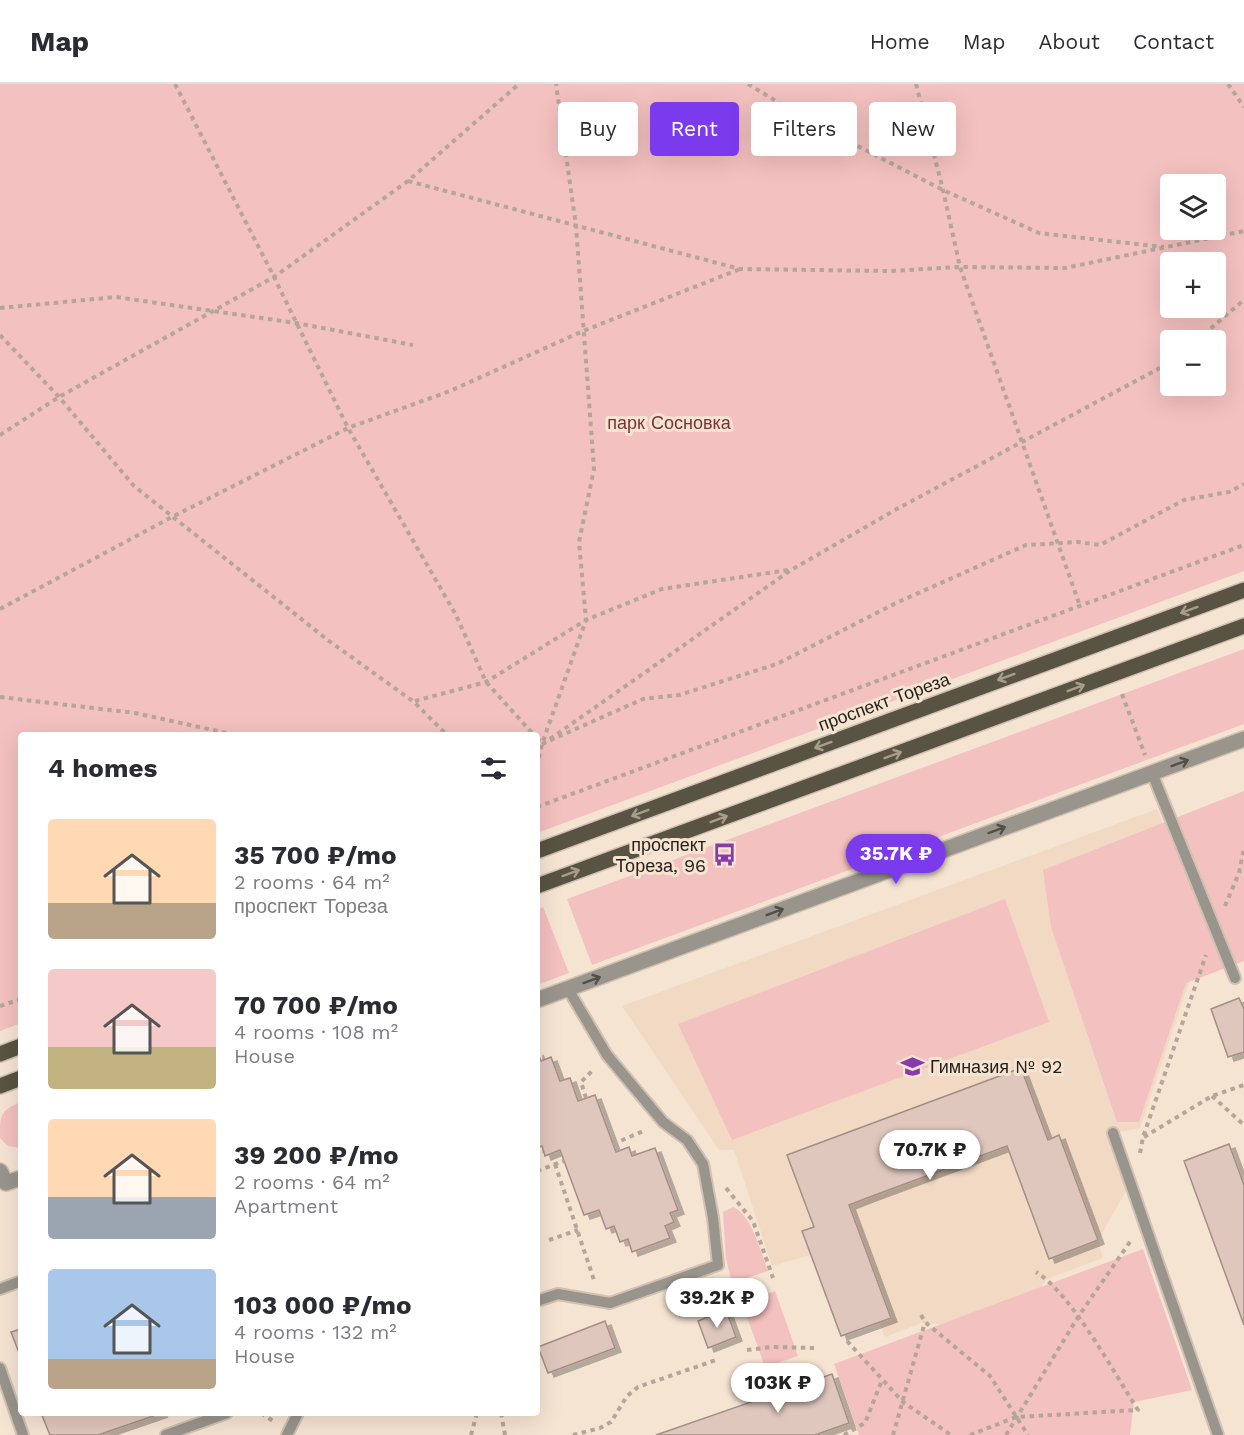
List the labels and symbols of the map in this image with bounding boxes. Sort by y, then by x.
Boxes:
park label: парк Сосновка [607,412,732,433]
one-way arrow [1180,605,1199,616]
street label: проспект Тореза [815,668,953,735]
one-way arrow [997,673,1016,684]
one-way arrow [1066,681,1085,692]
one-way arrow [814,740,833,751]
one-way arrow [883,748,902,759]
one-way arrow [1170,757,1189,768]
one-way arrow [632,808,650,819]
one-way arrow [709,812,728,823]
one-way arrow [987,824,1006,835]
place label: проспект Тореза, 96 [616,834,706,876]
pin: 35.7K ₽ [841,834,951,885]
bus stop icon: проспект Тореза, 96 [711,842,737,868]
one-way arrow [561,867,580,878]
one-way arrow [765,906,784,917]
one-way arrow [582,974,601,985]
school or university icon: Гимназия № 92 [899,1054,925,1080]
place label: Гимназия № 92 [930,1056,1063,1077]
pin: 70.7K ₽ [875,1130,985,1181]
pin: 39.2K ₽ [662,1278,772,1329]
pin: 103K ₽ [729,1363,827,1414]

